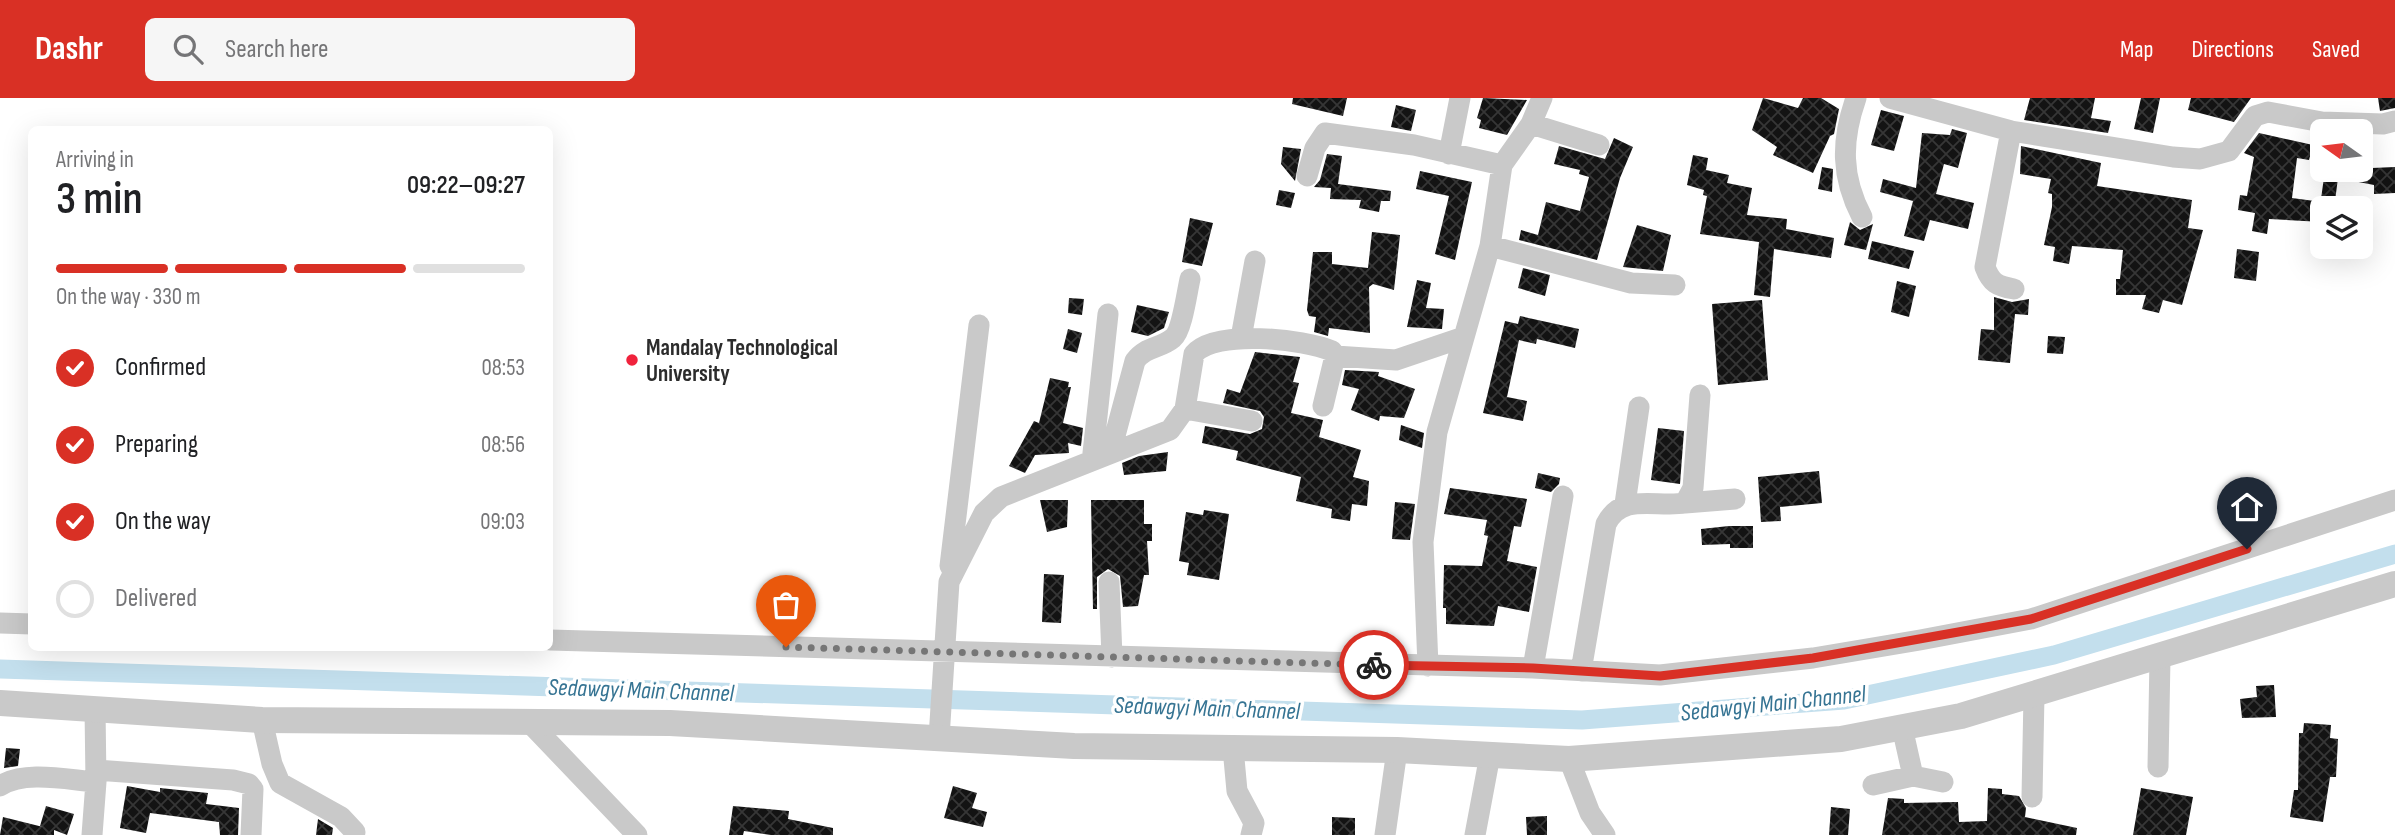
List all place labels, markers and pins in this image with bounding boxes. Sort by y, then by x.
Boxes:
place label: Mandalay Technological University [646,334,838,388]
marker: Mandalay Technological University [624,352,640,368]
pin [2217,477,2277,549]
pin [756,575,816,647]

